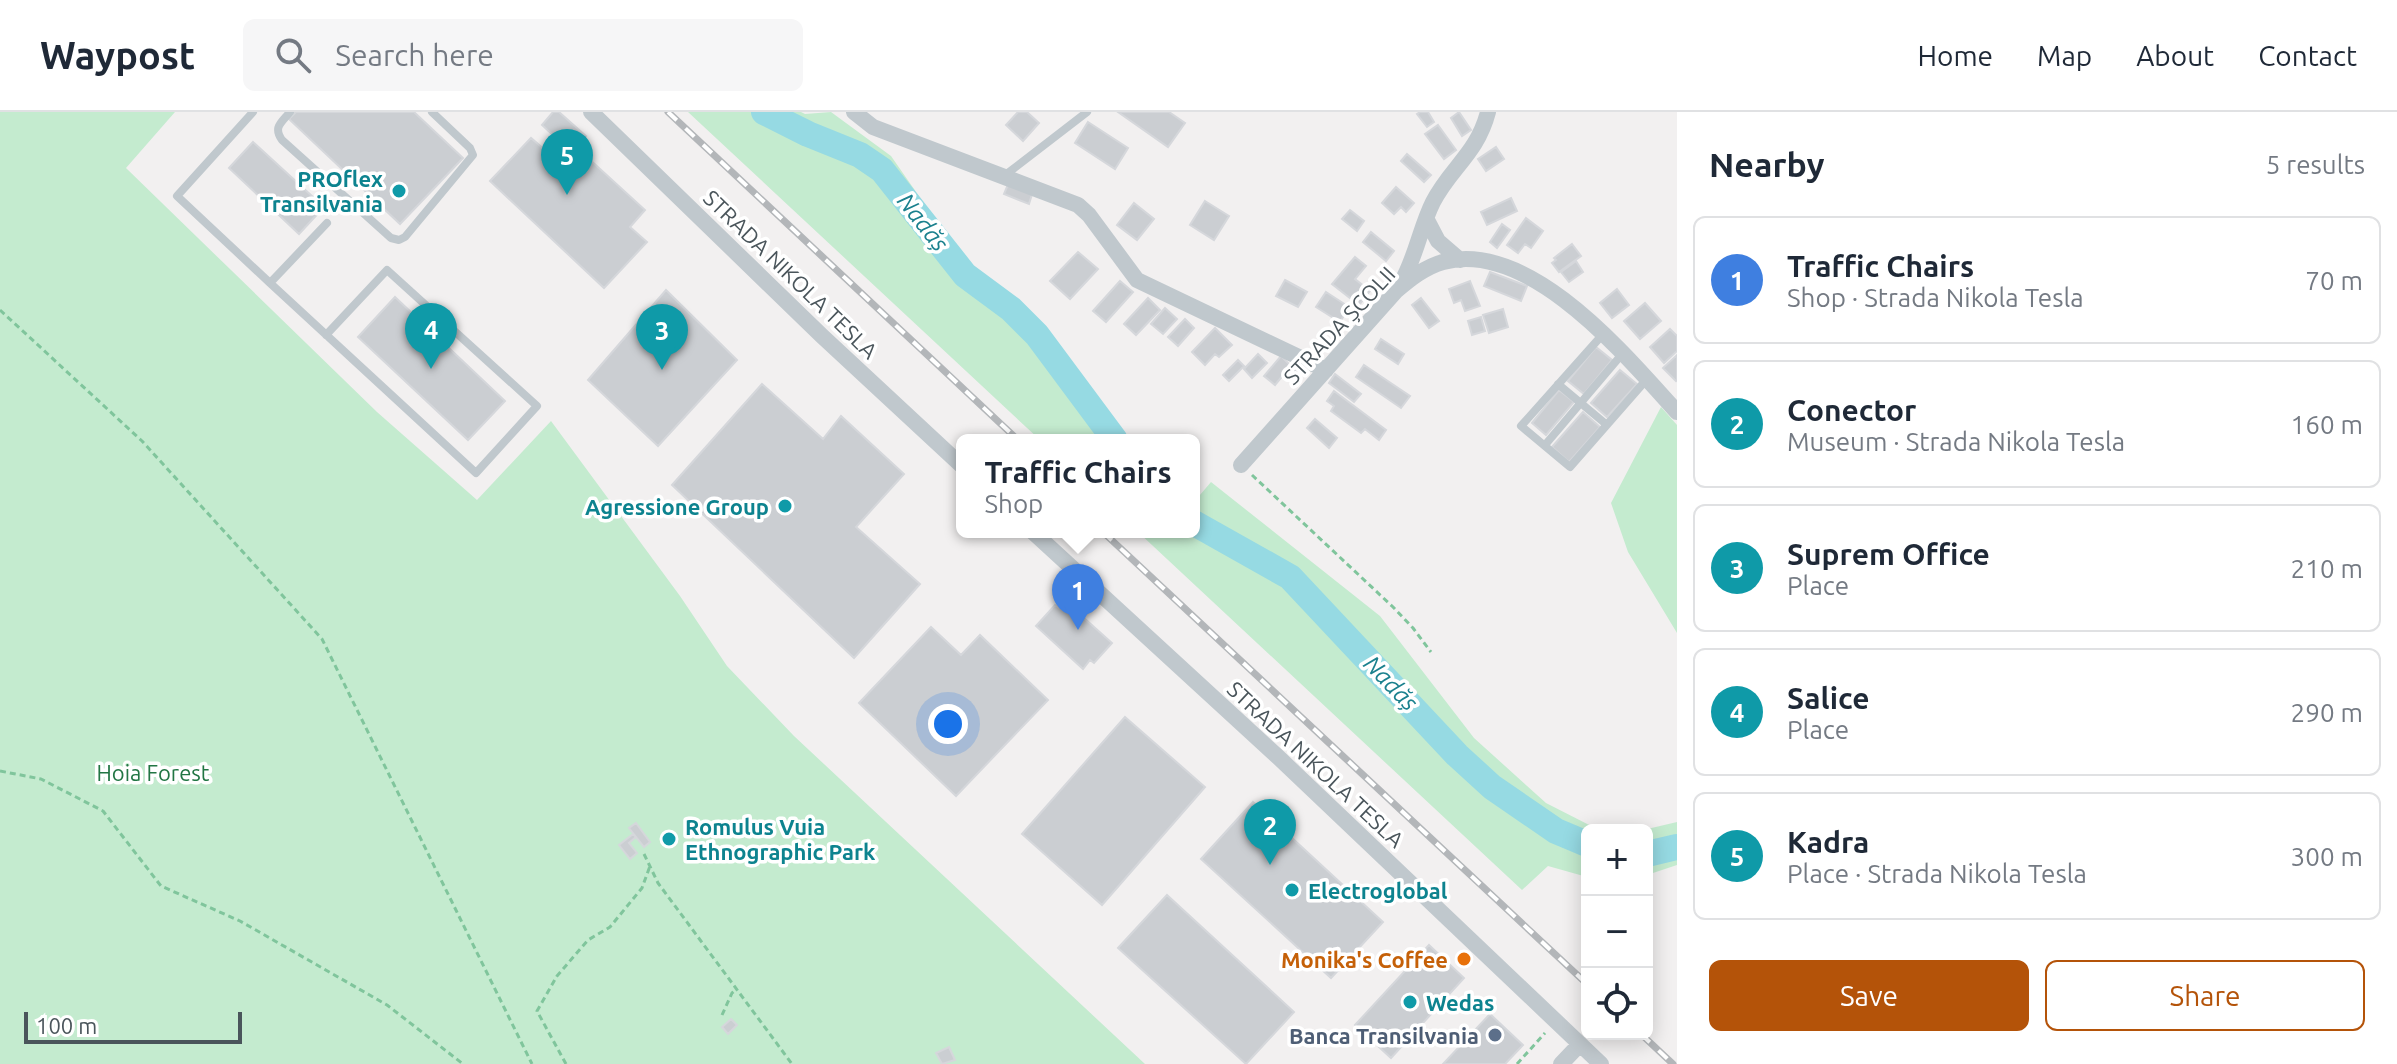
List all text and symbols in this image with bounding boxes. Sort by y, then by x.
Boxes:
search box [243,19,803,91]
icon: search [271,33,315,77]
text: Waypost [40,34,195,76]
text: Search here [335,38,494,72]
text: Home [1918,40,1993,71]
text: Map [2037,40,2092,71]
text: About [2136,40,2214,71]
text: Contact [2258,40,2357,71]
pin: 5 [541,129,593,195]
text: Nearby [1709,145,1824,183]
text: 5 results [2266,150,2365,179]
place label: PROflex Transilvania [260,166,383,216]
marker: PROflex Transilvania [390,182,408,200]
street label: STRADA NIKOLA TESLA [699,185,883,364]
water label: Nadăș [892,188,954,256]
text: Traffic Chairs [1787,249,1974,283]
street label: STRADA ȘCOLII [1278,261,1400,389]
text: 1 [1730,266,1744,295]
text: 70 m [2305,266,2363,295]
text: Shop · Strada Nikola Tesla [1787,283,2084,312]
pin: 4 [405,303,457,369]
pin: 3 [636,304,688,370]
text: Conector [1787,393,1916,427]
text: 2 [1730,410,1744,439]
text: 160 m [2291,410,2363,439]
text: Museum · Strada Nikola Tesla [1787,427,2125,456]
popup [956,434,1200,538]
text: Traffic Chairs [984,455,1172,489]
text: Shop [984,489,1043,518]
place label: Agressione Group [585,494,769,519]
marker: Agressione Group [776,497,794,515]
text: Suprem Office [1787,537,1990,571]
text: 3 [1730,554,1744,583]
text: 210 m [2291,554,2363,583]
pin: 1 [1052,564,1104,630]
text: Place [1787,571,1849,600]
water label: Nadăș [1358,650,1424,716]
street label: STRADA NIKOLA TESLA [1223,676,1410,853]
text: Salice [1787,681,1869,715]
text: 4 [1730,698,1744,727]
text: 290 m [2291,698,2363,727]
your location [928,704,968,744]
text: Place [1787,715,1849,744]
park label: Hoia Forest [97,760,210,785]
pin: 2 [1244,799,1296,865]
place label: Romulus Vuia Ethnographic Park [685,814,876,864]
map controls [1581,824,1653,1040]
button: + [1581,824,1653,896]
text: Kadra [1787,825,1869,859]
marker: Romulus Vuia Ethnographic Park [660,830,678,848]
text: 5 [1730,842,1744,871]
text: 300 m [2291,842,2363,871]
text: Place · Strada Nikola Tesla [1787,859,2087,888]
place label: Electroglobal [1308,878,1448,903]
marker: Electroglobal [1283,881,1301,899]
button: − [1581,896,1653,968]
place label: Monika's Coffee [1281,947,1448,972]
marker: Monika's Coffee [1455,950,1473,968]
button: Save [1709,960,2029,1031]
button: Share [2045,960,2365,1031]
button: locate [1581,968,1653,1040]
place label: Wedas [1426,990,1494,1015]
marker: Wedas [1401,993,1419,1011]
scale bar [24,1008,242,1044]
text: 100 m [36,1013,97,1038]
place label: Banca Transilvania [1289,1023,1479,1048]
marker: Banca Transilvania [1486,1026,1504,1044]

